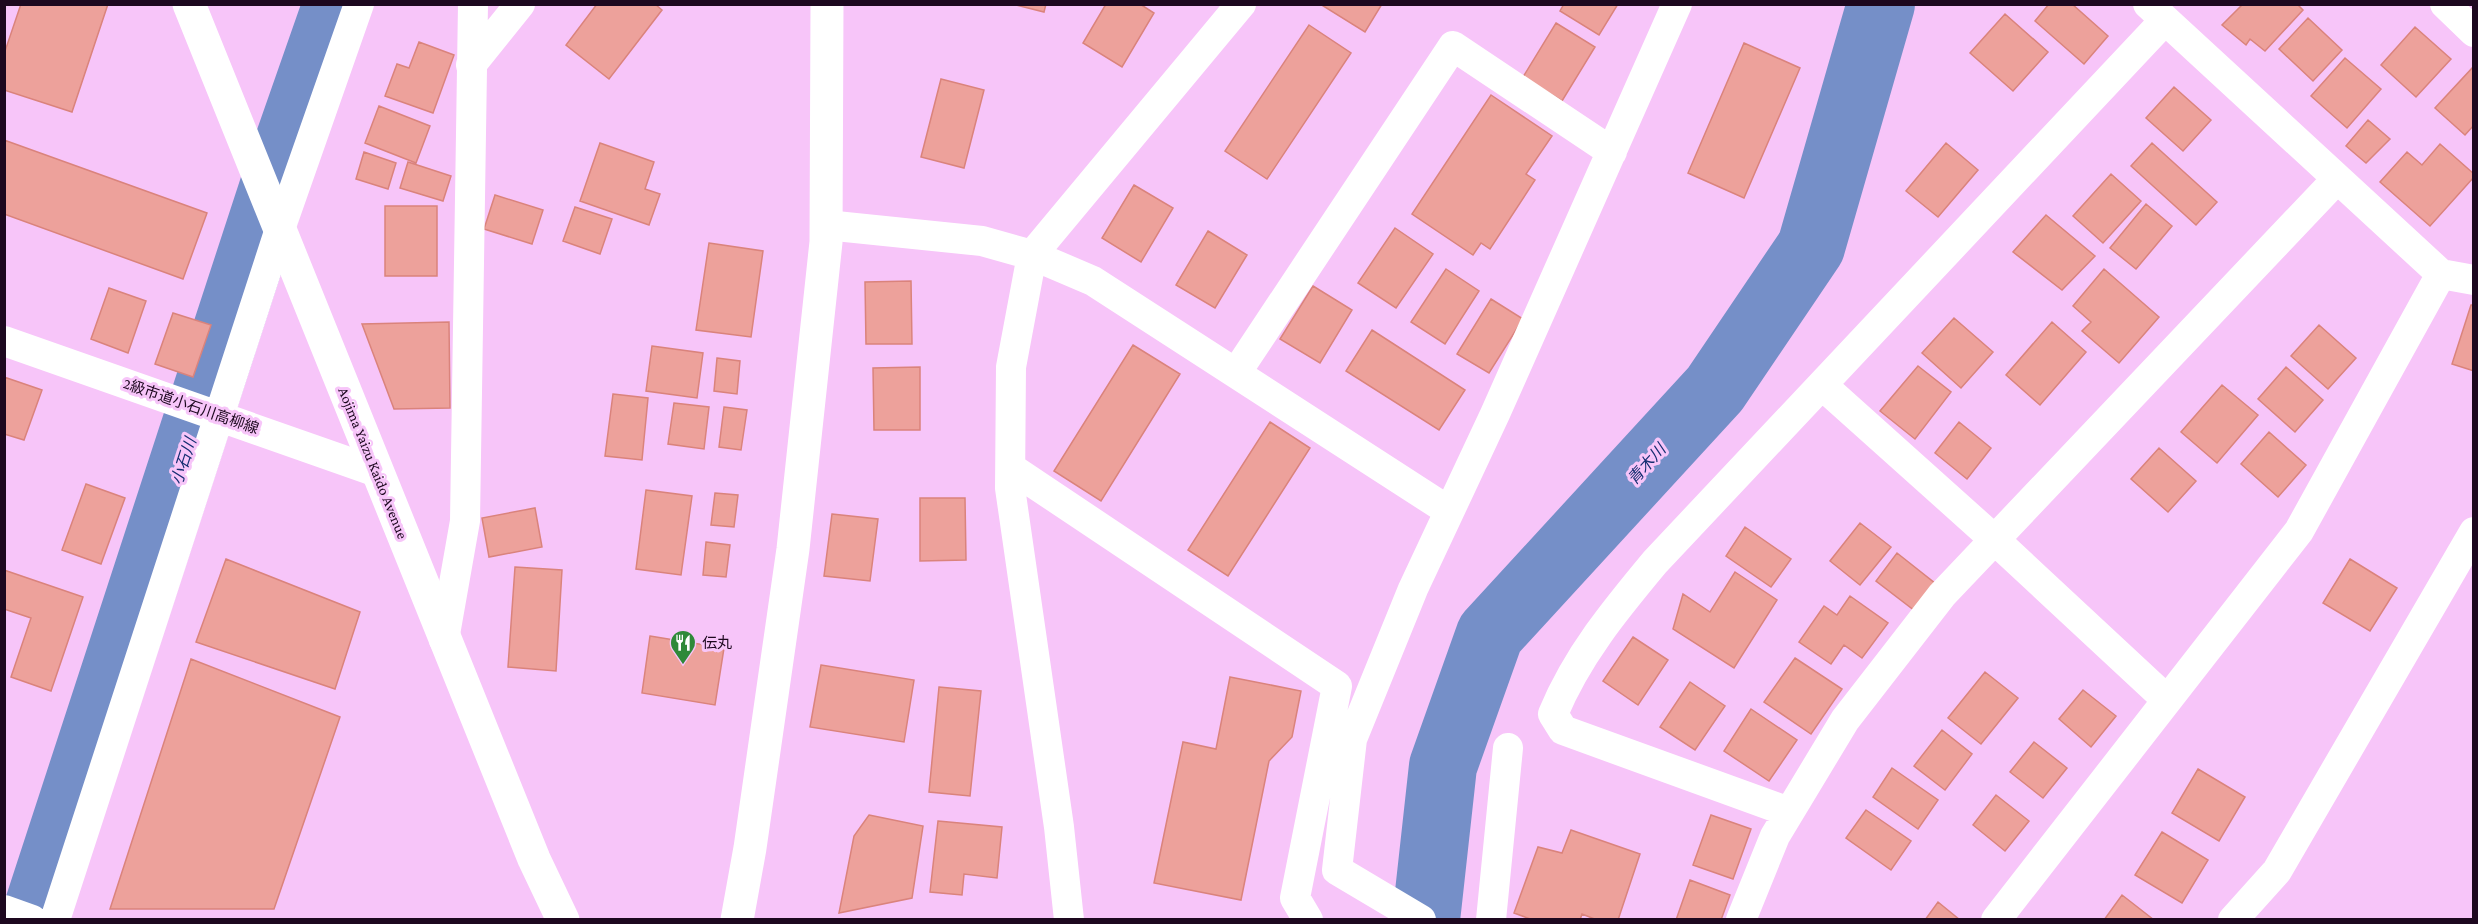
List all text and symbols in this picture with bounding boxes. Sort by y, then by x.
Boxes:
street label: 2級市道小石川高柳線 [121,375,261,437]
street label: Aojima Yaizu Kaido Avenue [334,385,411,542]
water label: 小石川 [168,434,200,487]
water label: 青木川 [1624,439,1670,488]
restaurant icon: 伝丸 [668,628,698,666]
place label: 伝丸 [702,635,732,651]

